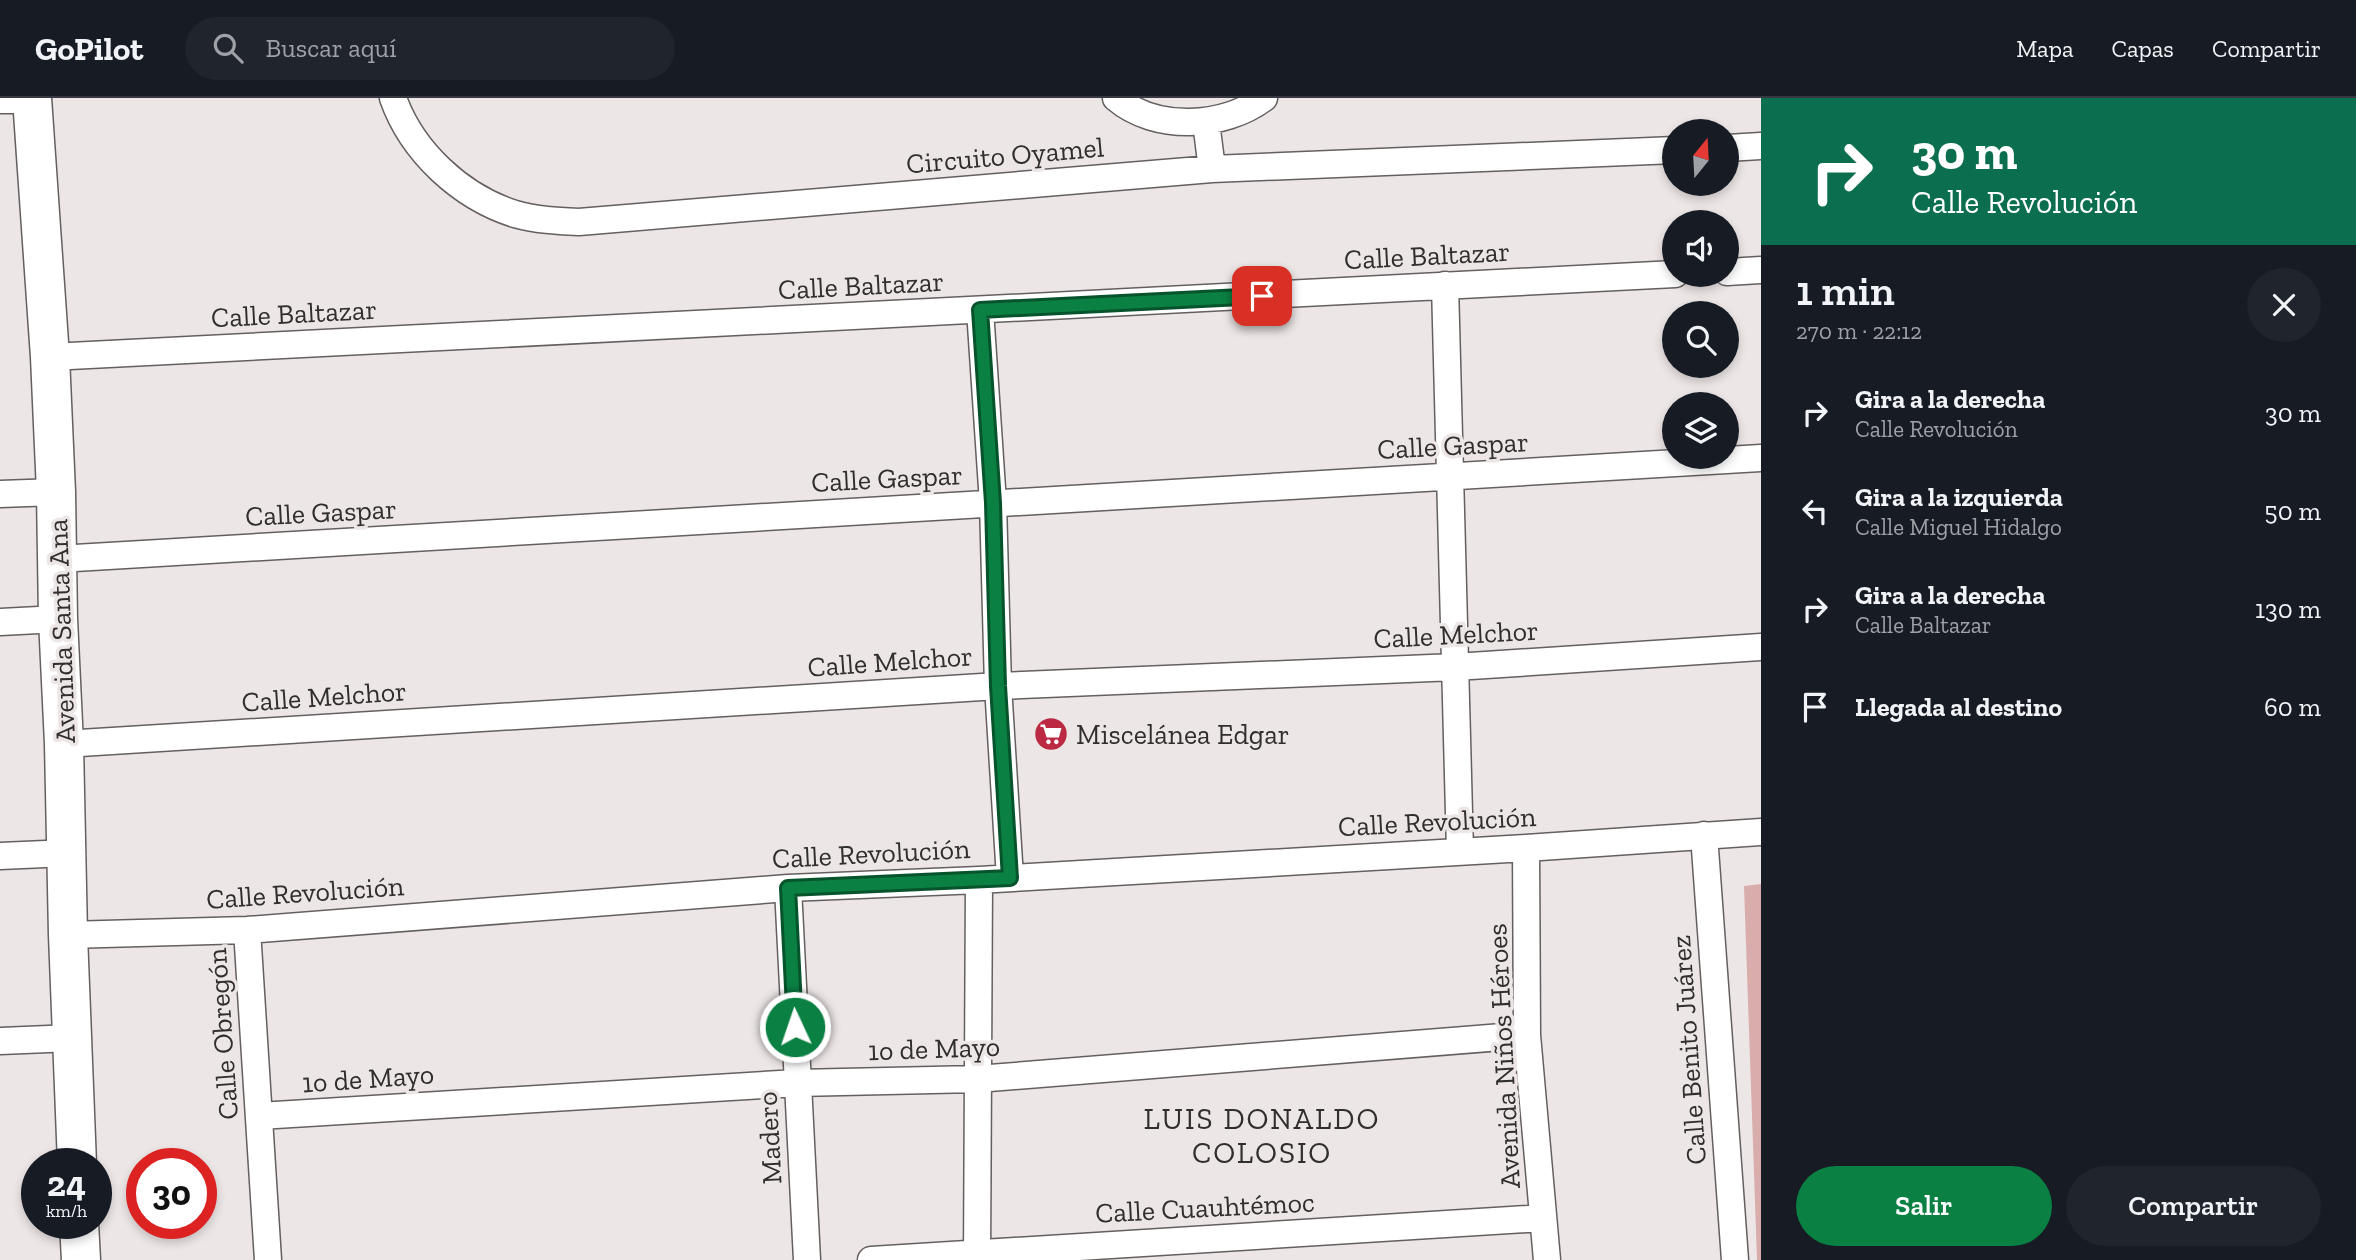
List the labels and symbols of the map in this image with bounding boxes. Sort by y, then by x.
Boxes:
north arrow [1662,119,1740,196]
street label: Circuito Oyamel [905,130,1105,181]
street label: Calle Baltazar [1343,235,1511,276]
street label: Calle Baltazar [777,265,945,306]
pin [1232,266,1292,326]
street label: Calle Baltazar [210,293,378,334]
street label: Calle Gaspar [1376,425,1530,466]
street label: Calle Gaspar [810,458,964,499]
street label: Calle Gaspar [244,492,398,533]
street label: Avenida Santa Ana [41,518,82,744]
street label: Calle Melchor [1373,614,1539,655]
street label: Calle Melchor [806,639,974,684]
street label: Calle Melchor [240,674,408,719]
supermarket icon: Miscelánea Edgar [1032,715,1070,753]
place label: Miscelánea Edgar [1076,718,1289,751]
street label: Calle Revolución [1337,800,1537,843]
street label: Calle Revolución [771,832,971,875]
street label: Calle Revolución [205,869,405,916]
street label: Avenida Niños Héroes [1480,923,1527,1189]
street label: Calle Benito Juárez [1664,934,1713,1166]
street label: Calle Obregón [200,947,245,1121]
position arrow [758,990,832,1064]
street label: 1o de Mayo [867,1030,1001,1067]
street label: 1o de Mayo [301,1057,435,1100]
street label: Madero [751,1091,788,1185]
district label: LUIS DONALDO COLOSIO [1144,1101,1380,1171]
speed limit sign: 30 [126,1148,217,1239]
street label: Calle Cuauhtémoc [1094,1185,1316,1230]

